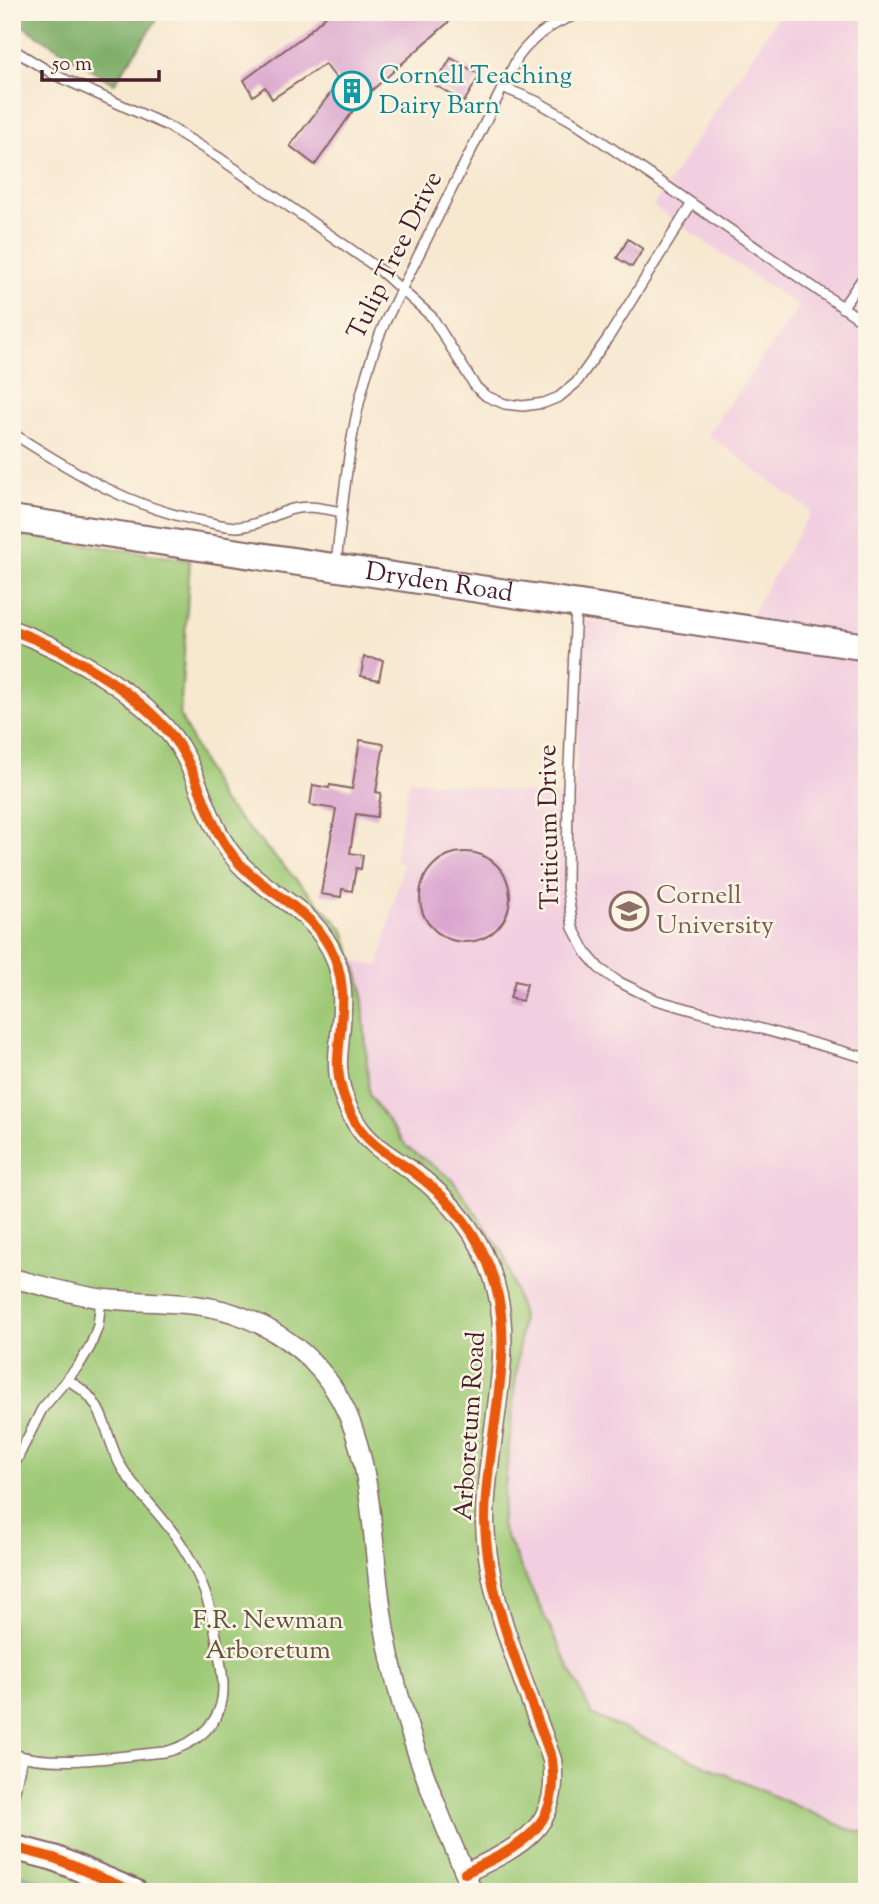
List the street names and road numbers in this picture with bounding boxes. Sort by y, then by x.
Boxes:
street label: Tulip Tree Drive [339,165,453,347]
street label: Dryden Road [363,554,516,612]
street label: Triticum Drive [530,744,570,910]
street label: Arboretum Road [446,1330,496,1522]

